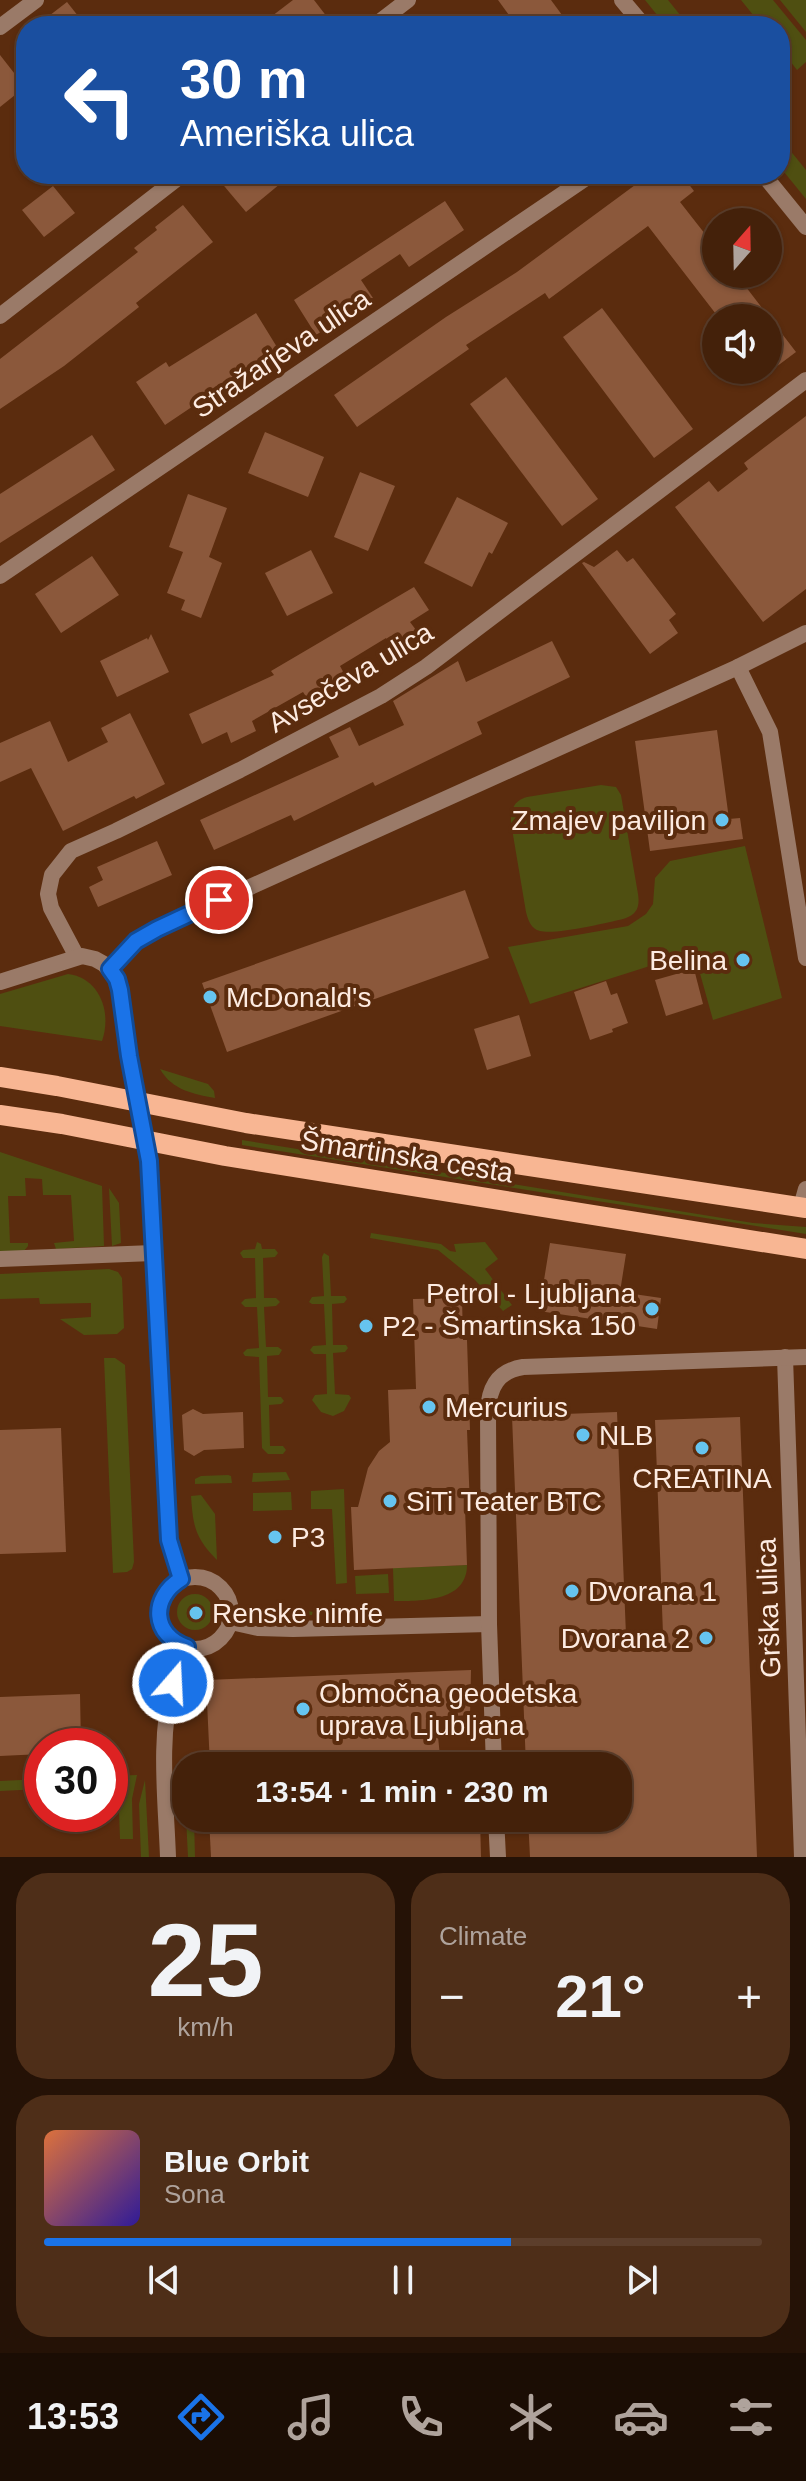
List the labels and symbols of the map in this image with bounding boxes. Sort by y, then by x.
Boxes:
north arrow [702,208,782,288]
street label: Stražarjeva ulica [187,282,376,424]
street label: Avsečeva ulica [262,616,438,739]
place label: Zmajev paviljon [511,805,706,836]
marker: Zmajev paviljon [713,811,731,829]
pin [185,866,253,934]
place label: Belina [649,945,727,976]
marker: Belina [734,951,752,969]
place label: McDonald's [226,982,371,1013]
marker: McDonald's [201,988,219,1006]
street label: Šmartinska cesta [298,1124,516,1189]
place label: Petrol - Ljubljana - Šmartinska 150 [424,1278,636,1341]
marker: Petrol - Ljubljana - Šmartinska 150 [643,1300,661,1318]
place label: P2 [382,1311,416,1342]
marker: P2 [357,1317,375,1335]
place label: Mercurius [445,1392,568,1423]
marker: Mercurius [420,1398,438,1416]
place label: NLB [599,1420,653,1451]
marker: NLB [574,1426,592,1444]
marker: CREATINA [693,1439,711,1457]
place label: CREATINA [632,1463,772,1494]
place label: SiTi Teater BTC [406,1486,602,1517]
marker: SiTi Teater BTC [381,1492,399,1510]
place label: P3 [291,1522,325,1553]
marker: P3 [266,1528,284,1546]
street label: Grška ulica [751,1537,786,1679]
place label: Dvorana 1 [588,1576,717,1607]
marker: Dvorana 1 [563,1582,581,1600]
place label: Renske nimfe [212,1598,383,1629]
marker: Renske nimfe [187,1604,205,1622]
place label: Dvorana 2 [561,1623,690,1654]
marker: Dvorana 2 [697,1629,715,1647]
position arrow [131,1641,215,1725]
place label: Območna geodetska uprava Ljubljana [319,1678,578,1741]
marker: Območna geodetska uprava Ljubljana [294,1700,312,1718]
speed limit sign: 30 [24,1728,128,1832]

